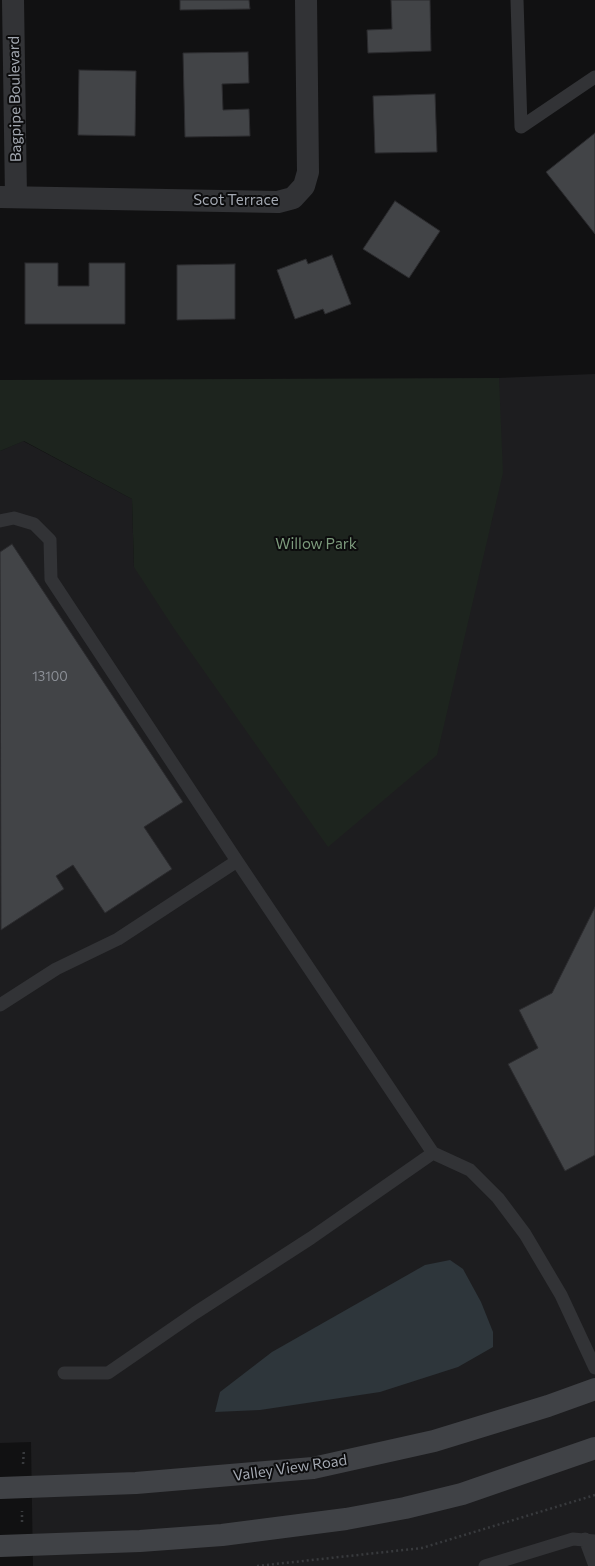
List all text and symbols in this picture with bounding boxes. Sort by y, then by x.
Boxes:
street label: Bagpipe Boulevard [5,36,25,162]
street label: Scot Terrace [193,191,279,209]
park label: Willow Park [275,535,357,553]
house number: 13100 [32,669,68,685]
street label: Valley View Road [232,1451,348,1485]

